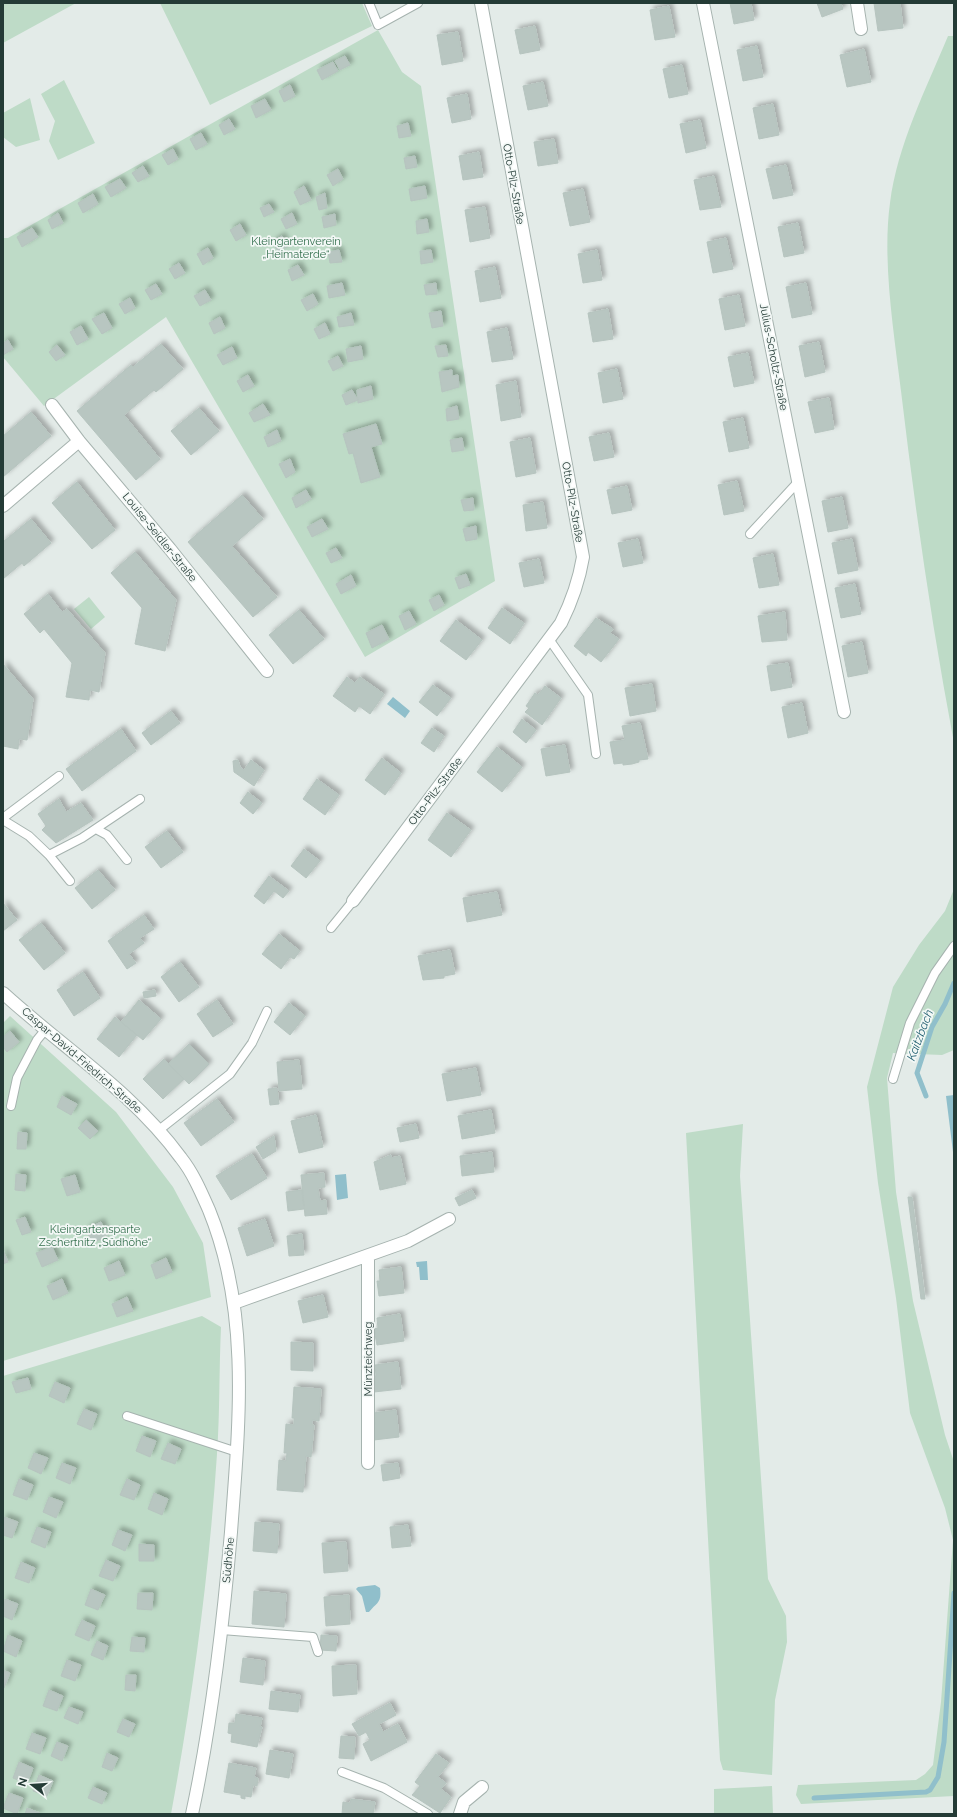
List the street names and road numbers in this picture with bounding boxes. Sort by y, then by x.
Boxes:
street label: Otto-Pilz-Straße [500,143,527,226]
street label: Julius-Scholtz-Straße [757,303,790,412]
street label: Otto-Pilz-Straße [559,461,586,544]
street label: Louise-Seidler-Straße [120,490,200,585]
street label: Otto-Pilz-Straße [406,754,465,828]
street label: Caspar-David-Friedrich-Straße [19,1005,145,1116]
street label: Münzteichweg [362,1322,375,1396]
street label: Südhöhe [220,1536,237,1583]

